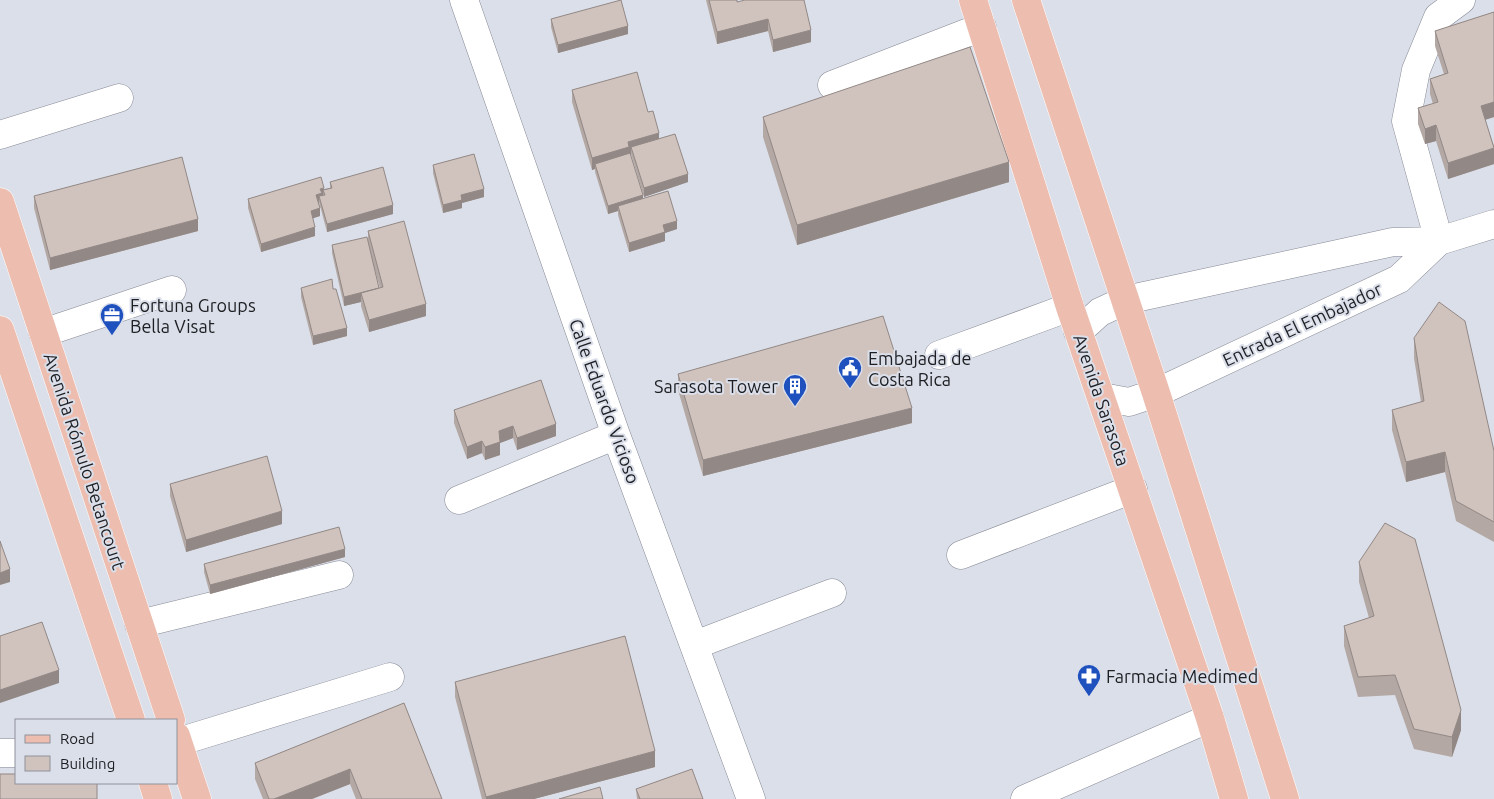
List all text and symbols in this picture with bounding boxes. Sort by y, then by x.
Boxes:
street label: Entrada El Embajador [1219,278,1385,370]
place label: Fortuna Groups Bella Visat [130,295,256,336]
office icon: Fortuna Groups Bella Visat [99,302,125,336]
street label: Calle Eduardo Vicioso [566,316,644,486]
street label: Avenida Sarasota [1070,331,1134,469]
place label: Embajada de Costa Rica [868,348,971,389]
street label: Avenida Rómulo Betancourt [40,350,130,572]
public building icon: Embajada de Costa Rica [837,355,863,389]
building icon: Sarasota Tower [782,373,808,407]
place label: Sarasota Tower [654,376,778,396]
pharmacy icon: Farmacia Medimed [1076,663,1102,697]
place label: Farmacia Medimed [1106,666,1258,686]
legend [15,719,178,784]
text: Road [60,730,95,747]
text: Building [60,755,115,772]

